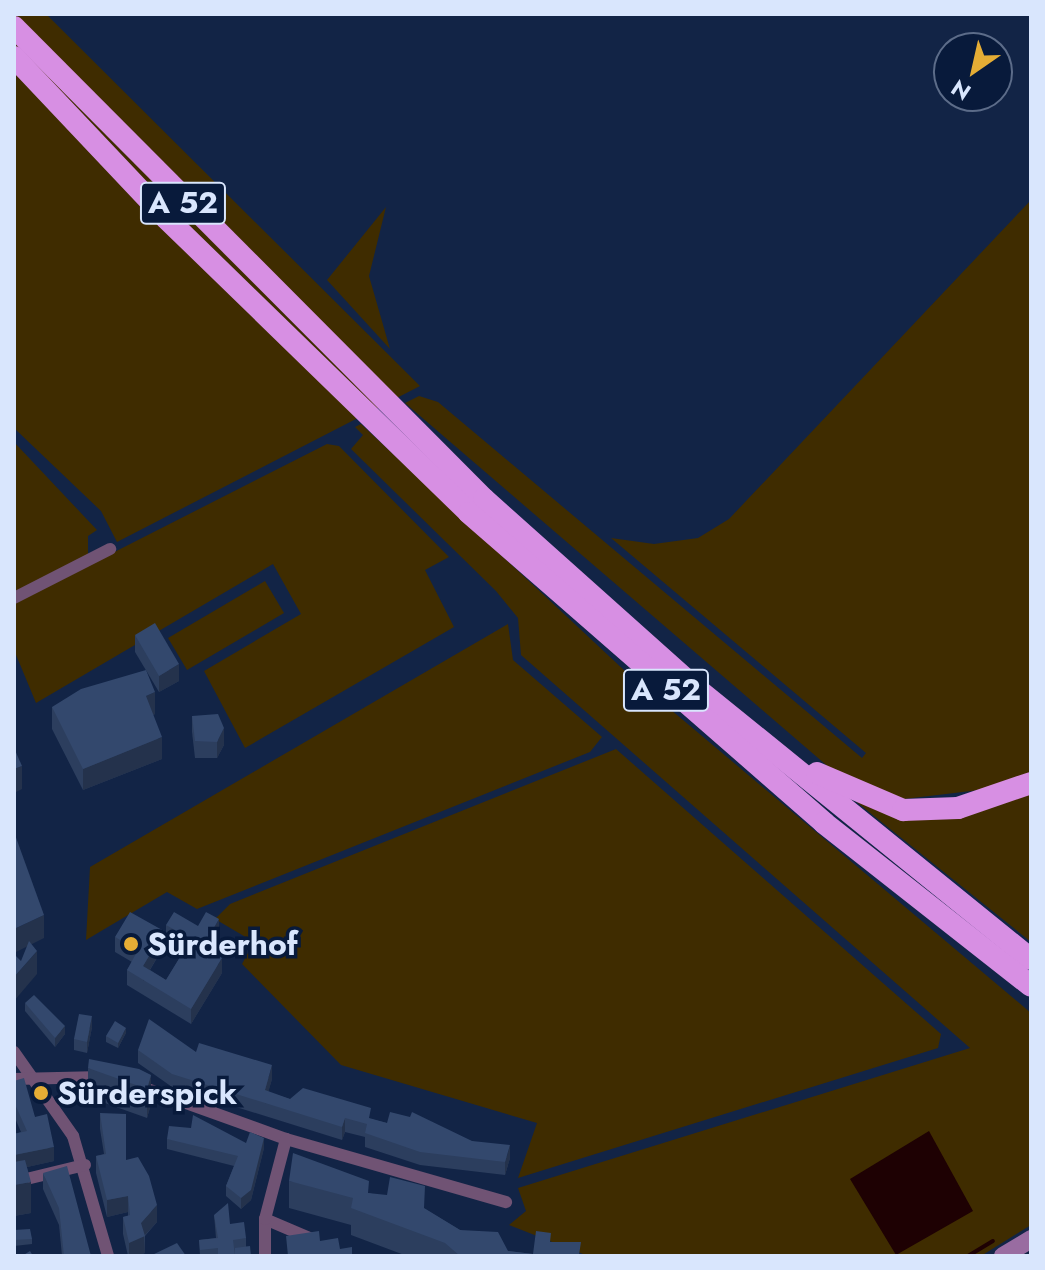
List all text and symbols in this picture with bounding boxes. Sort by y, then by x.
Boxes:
north arrow [933,32,1013,112]
text: N [945,72,977,108]
road number: A 52 [139,177,227,229]
road number: A 52 [622,664,710,716]
place label: Sürderhof [147,925,298,963]
marker: Sürderhof [122,935,140,953]
place label: Sürderspick [57,1074,237,1112]
marker: Sürderspick [32,1084,50,1102]

